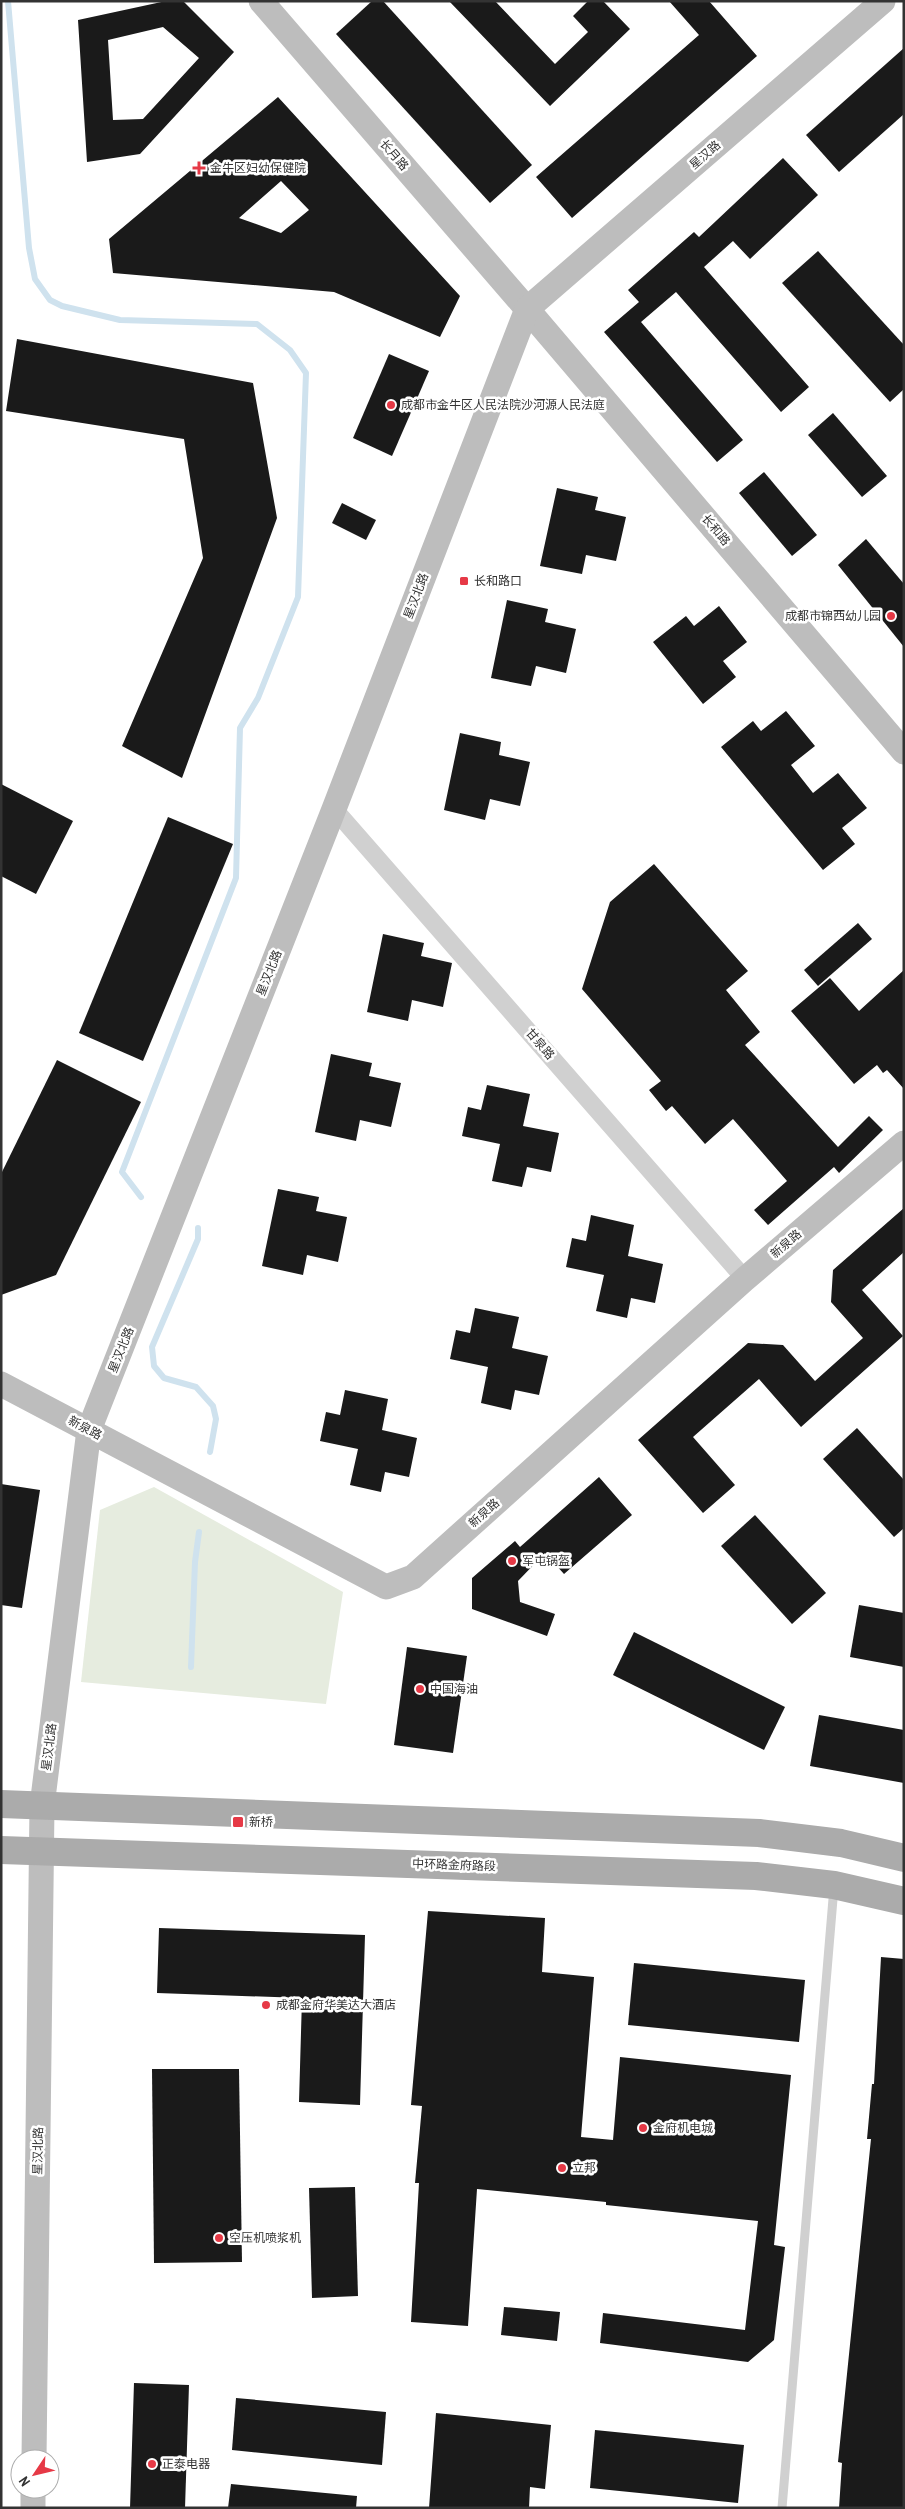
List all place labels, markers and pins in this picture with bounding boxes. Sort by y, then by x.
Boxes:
place label: 金牛区妇幼保健院 [210,160,306,176]
marker: 金牛区妇幼保健院 [192,161,206,175]
place label: 成都市金牛区人民法院沙河源人民法庭 [401,397,605,413]
marker: 成都市金牛区人民法院沙河源人民法庭 [385,399,397,411]
place label: 长和路口 [474,573,522,589]
marker: 长和路口 [458,575,470,587]
place label: 成都市锦西幼儿园 [785,608,881,624]
marker: 成都市锦西幼儿园 [885,610,897,622]
place label: 军屯锅盔 [522,1553,570,1569]
marker: 军屯锅盔 [506,1555,518,1567]
place label: 中国海油 [430,1681,478,1697]
marker: 中国海油 [414,1683,426,1695]
place label: 新桥 [249,1814,273,1830]
marker: 新桥 [231,1815,245,1829]
place label: 成都金府华美达大酒店 [276,1997,396,2013]
marker: 成都金府华美达大酒店 [260,1999,272,2011]
place label: 金府机电城 [653,2120,713,2136]
marker: 金府机电城 [637,2122,649,2134]
place label: 立邦 [572,2160,596,2176]
marker: 立邦 [556,2162,568,2174]
place label: 空压机喷浆机 [229,2230,301,2246]
marker: 空压机喷浆机 [213,2232,225,2244]
place label: 正泰电器 [162,2456,210,2472]
marker: 正泰电器 [146,2458,158,2470]

